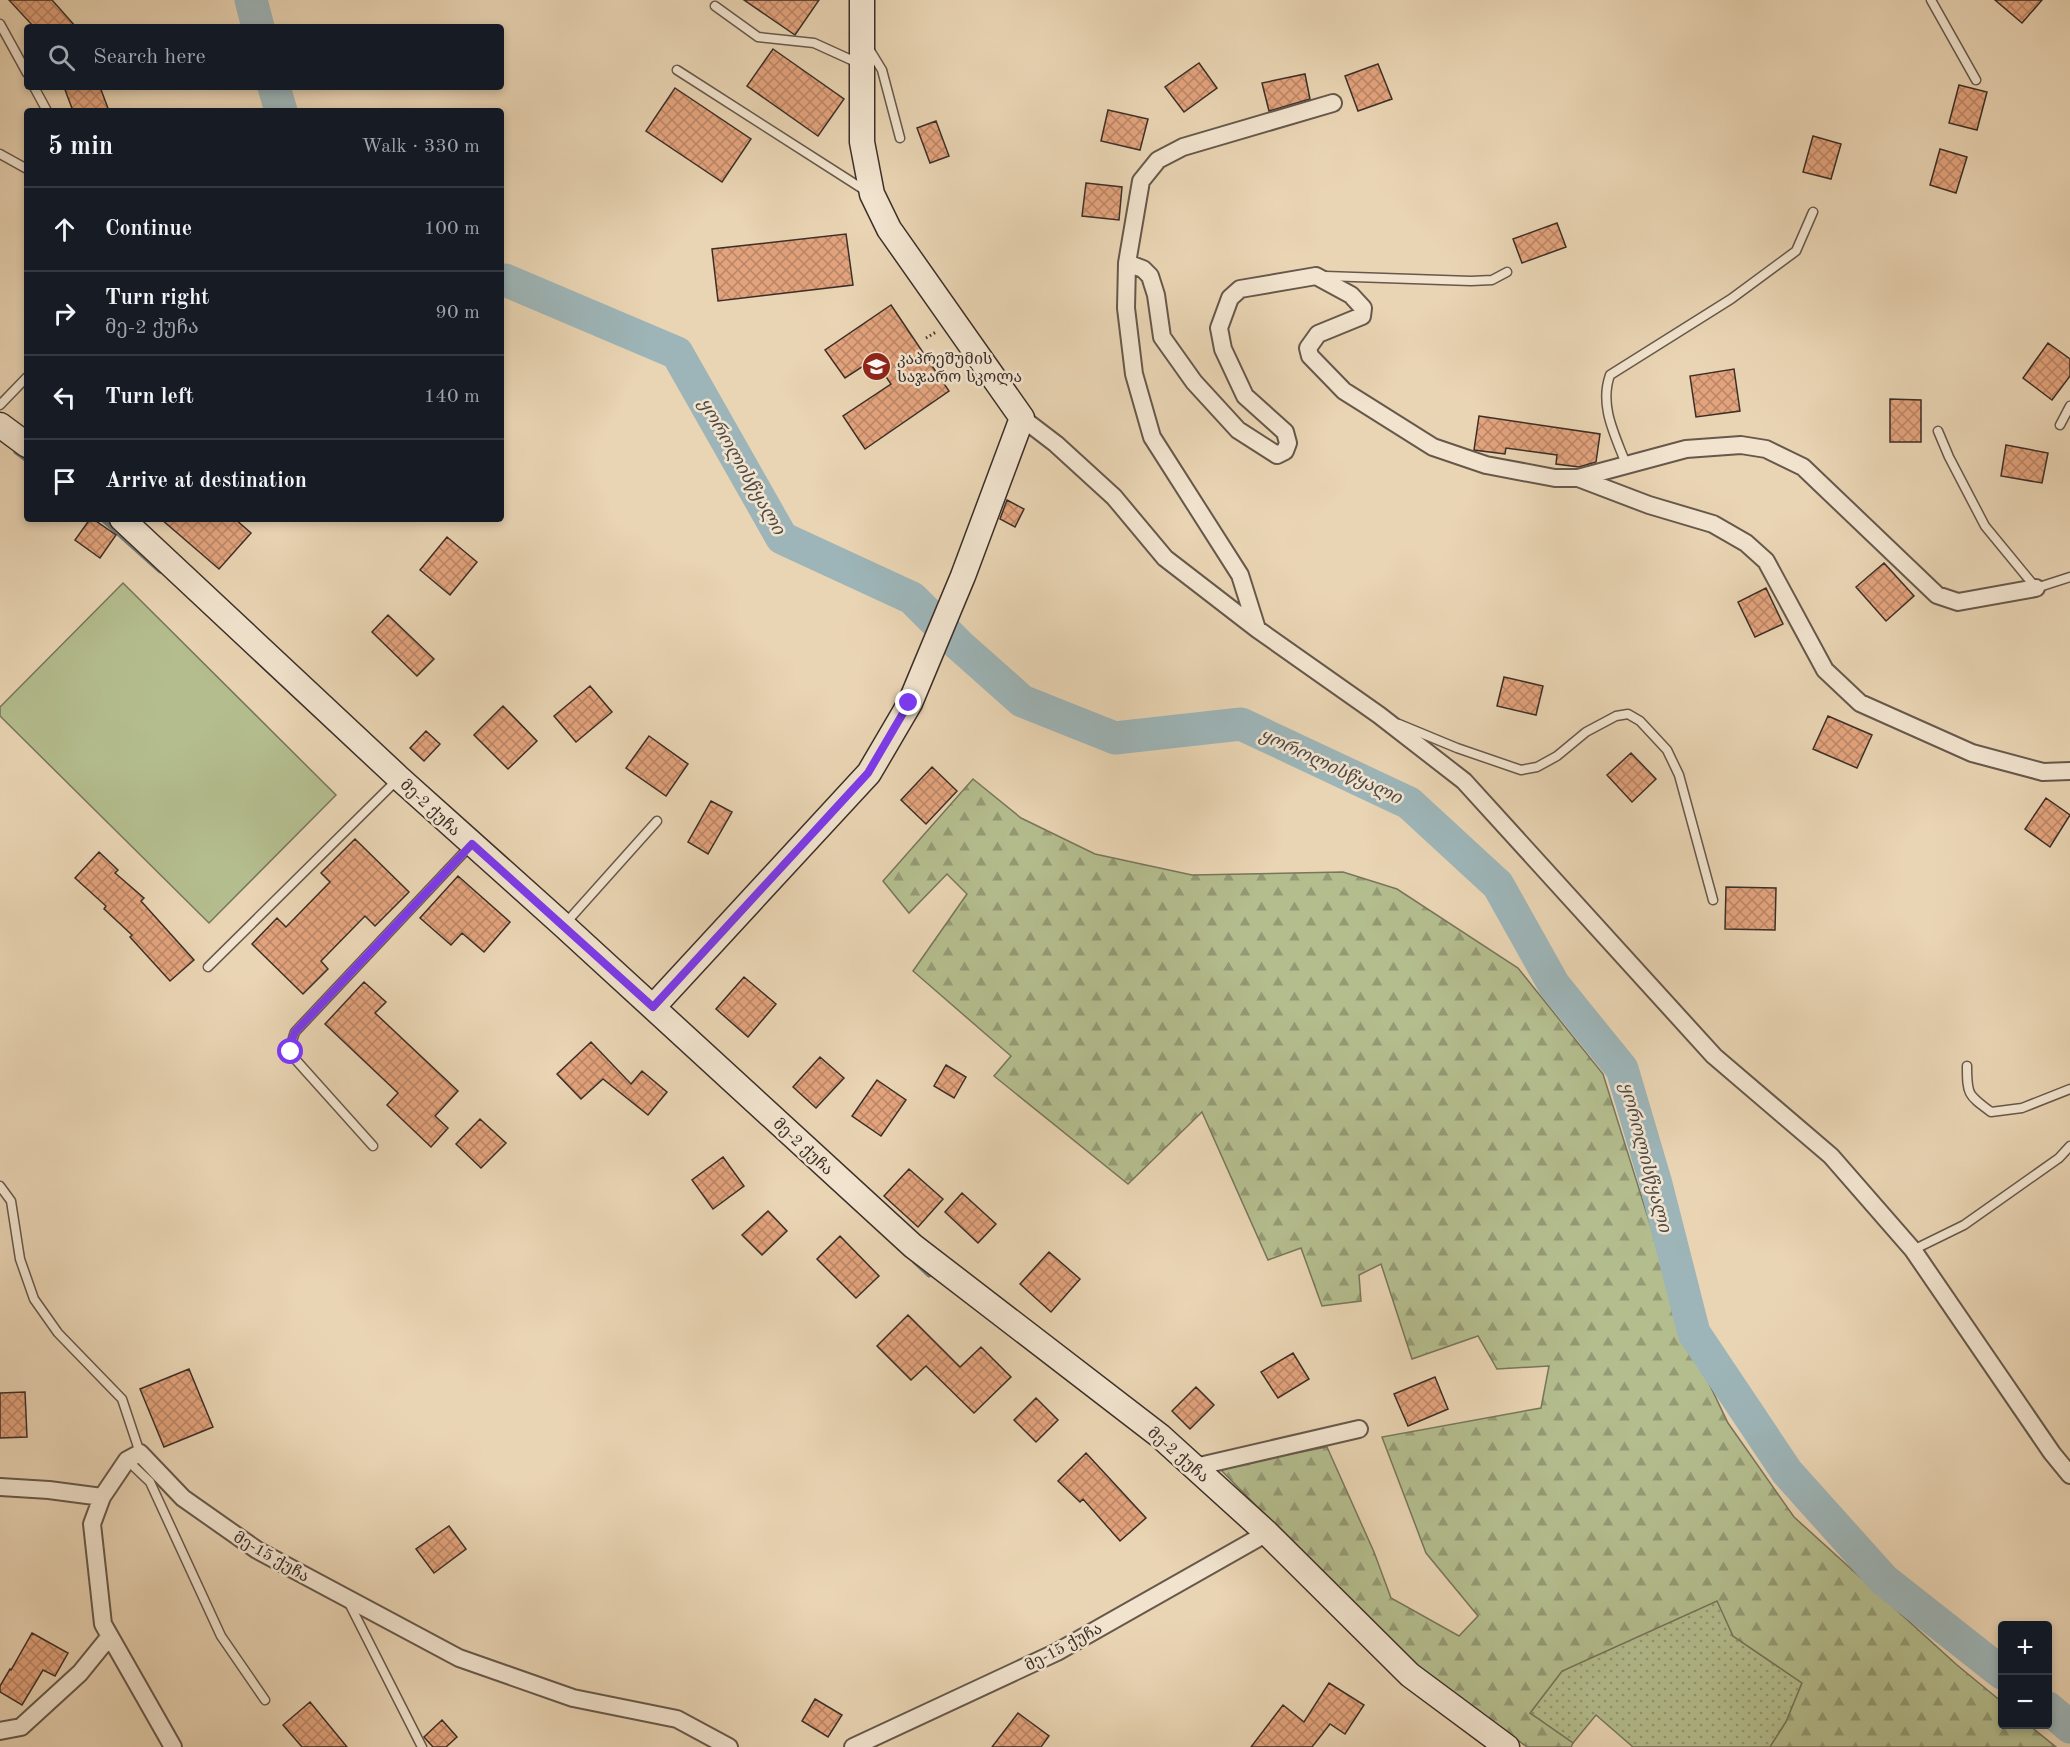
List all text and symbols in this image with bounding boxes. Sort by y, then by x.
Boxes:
search box [24,24,504,90]
icon: search [45,41,78,74]
text: Search here [93,46,206,68]
text: 5 min [48,134,113,160]
text: Walk · 330 m [361,137,480,157]
icon: ahead [48,213,81,246]
text: Continue [105,218,192,240]
text: 100 m [424,219,480,239]
text: Turn right [105,287,209,309]
icon: right [48,297,81,330]
text: 90 m [435,303,480,323]
text: მე-2 ქუჩა [105,318,199,338]
school or university icon: კაპრეშუმის საჯარო სკოლა [860,351,892,383]
place label: კაპრეშუმის საჯარო სკოლა [897,352,1022,386]
icon: left [48,381,81,414]
text: Turn left [105,386,194,408]
text: 140 m [424,387,480,407]
water label: ყოროლისწყალი [694,395,788,540]
icon: arrive [48,465,81,498]
text: Arrive at destination [105,470,307,492]
route end [895,689,921,715]
water label: ყოროლისწყალი [1256,726,1406,809]
street label: მე-2 ქუჩა [397,777,463,840]
route start [277,1038,303,1064]
water label: ყოროლისწყალი [1615,1080,1674,1236]
street label: მე-2 ქუჩა [770,1116,836,1179]
street label: მე-2 ქუჩა [1144,1425,1211,1486]
street label: მე-15 ქუჩა [230,1530,312,1586]
street label: მე-15 ქუჩა [1023,1621,1105,1675]
map controls [1998,1621,2052,1729]
button: + [1998,1621,2052,1675]
button: − [1998,1675,2052,1729]

